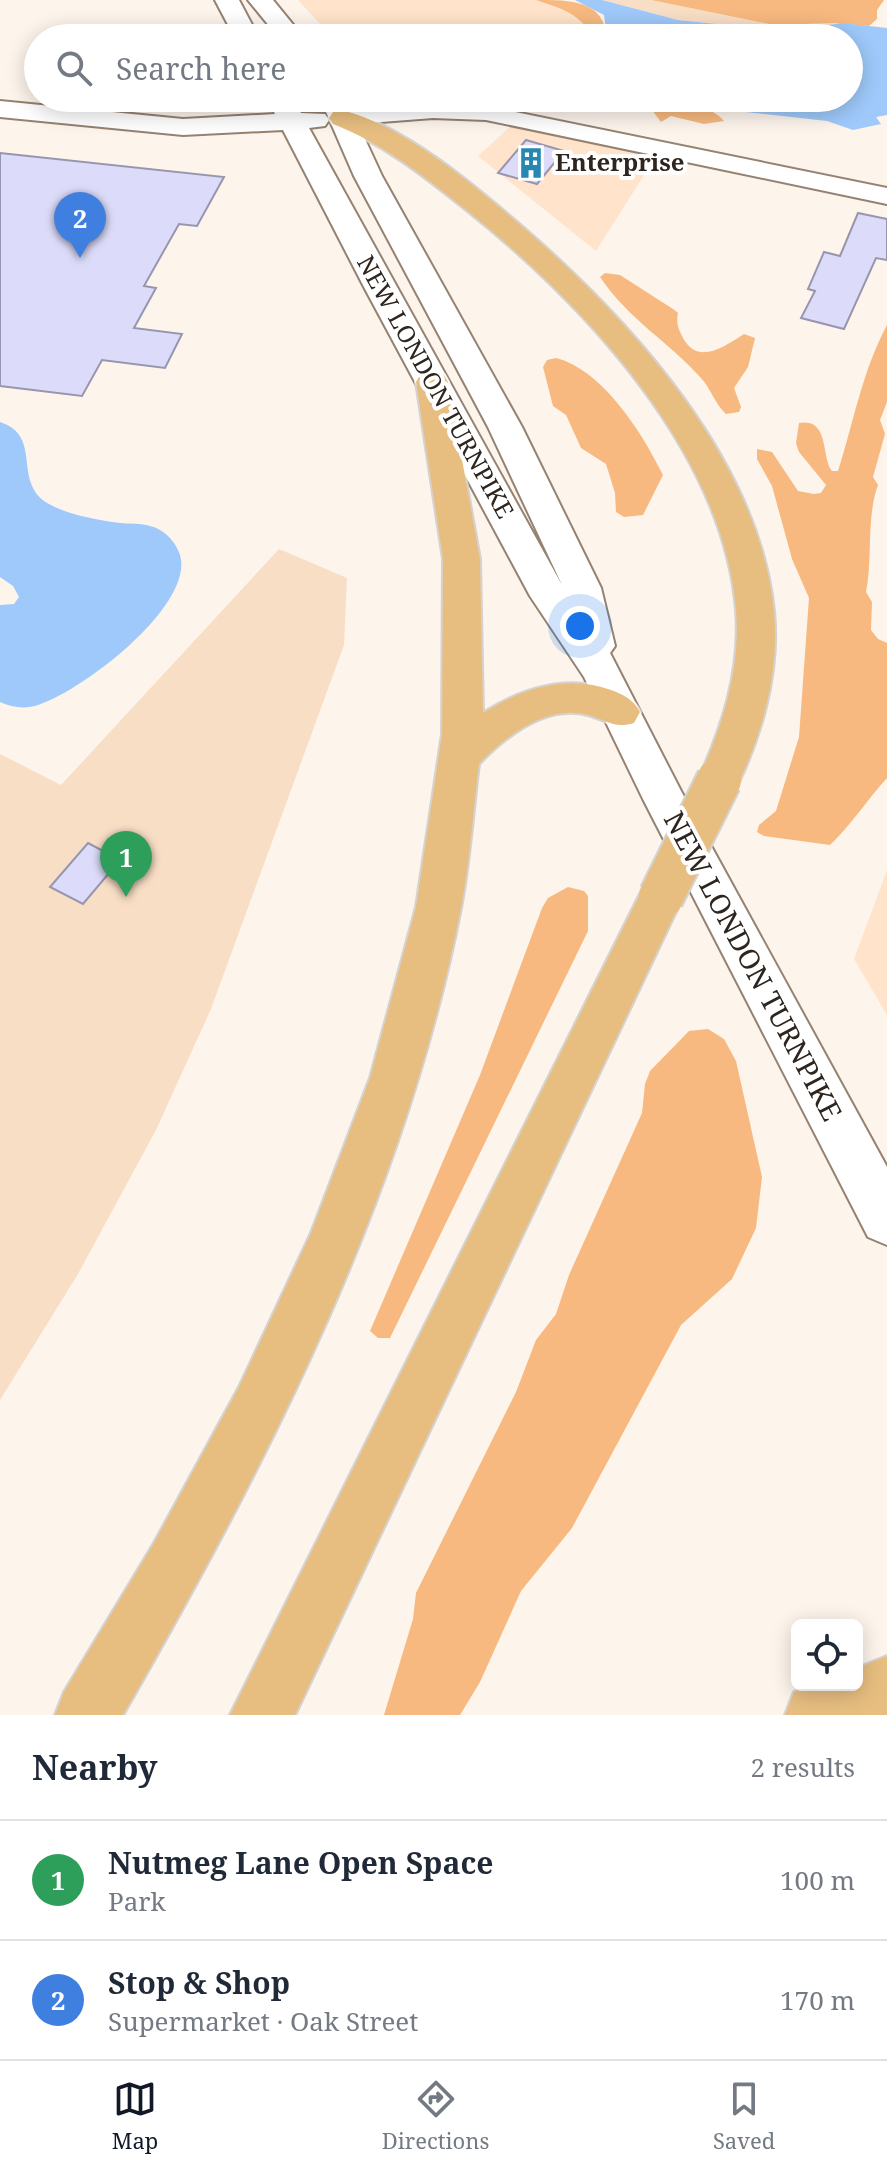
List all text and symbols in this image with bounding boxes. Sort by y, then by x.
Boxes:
search box [24,24,863,112]
icon: search [52,46,96,90]
text: Search here [116,48,286,89]
place label: Enterprise [555,145,684,178]
building icon: Enterprise [514,146,548,180]
pin: 2 [54,192,106,258]
street label: NEW LONDON TURNPIKE [350,249,523,524]
your location [560,606,600,646]
street label: NEW LONDON TURNPIKE [656,804,852,1127]
pin: 1 [100,831,152,897]
map controls [791,1619,863,1691]
button: locate [791,1619,863,1691]
text: Nearby [32,1744,158,1790]
text: 2 results [750,1749,855,1785]
text: Nutmeg Lane Open Space [108,1842,493,1883]
text: 1 [51,1862,65,1898]
text: 100 m [780,1862,855,1898]
text: Park [108,1883,166,1919]
text: Stop & Shop [108,1962,290,2003]
text: 2 [51,1982,65,2018]
text: 170 m [780,1982,855,2018]
text: Supermarket · Oak Street [108,2003,418,2039]
tab: Map [112,2077,158,2155]
tab: Directions [382,2077,489,2155]
tab: Saved [713,2077,775,2155]

